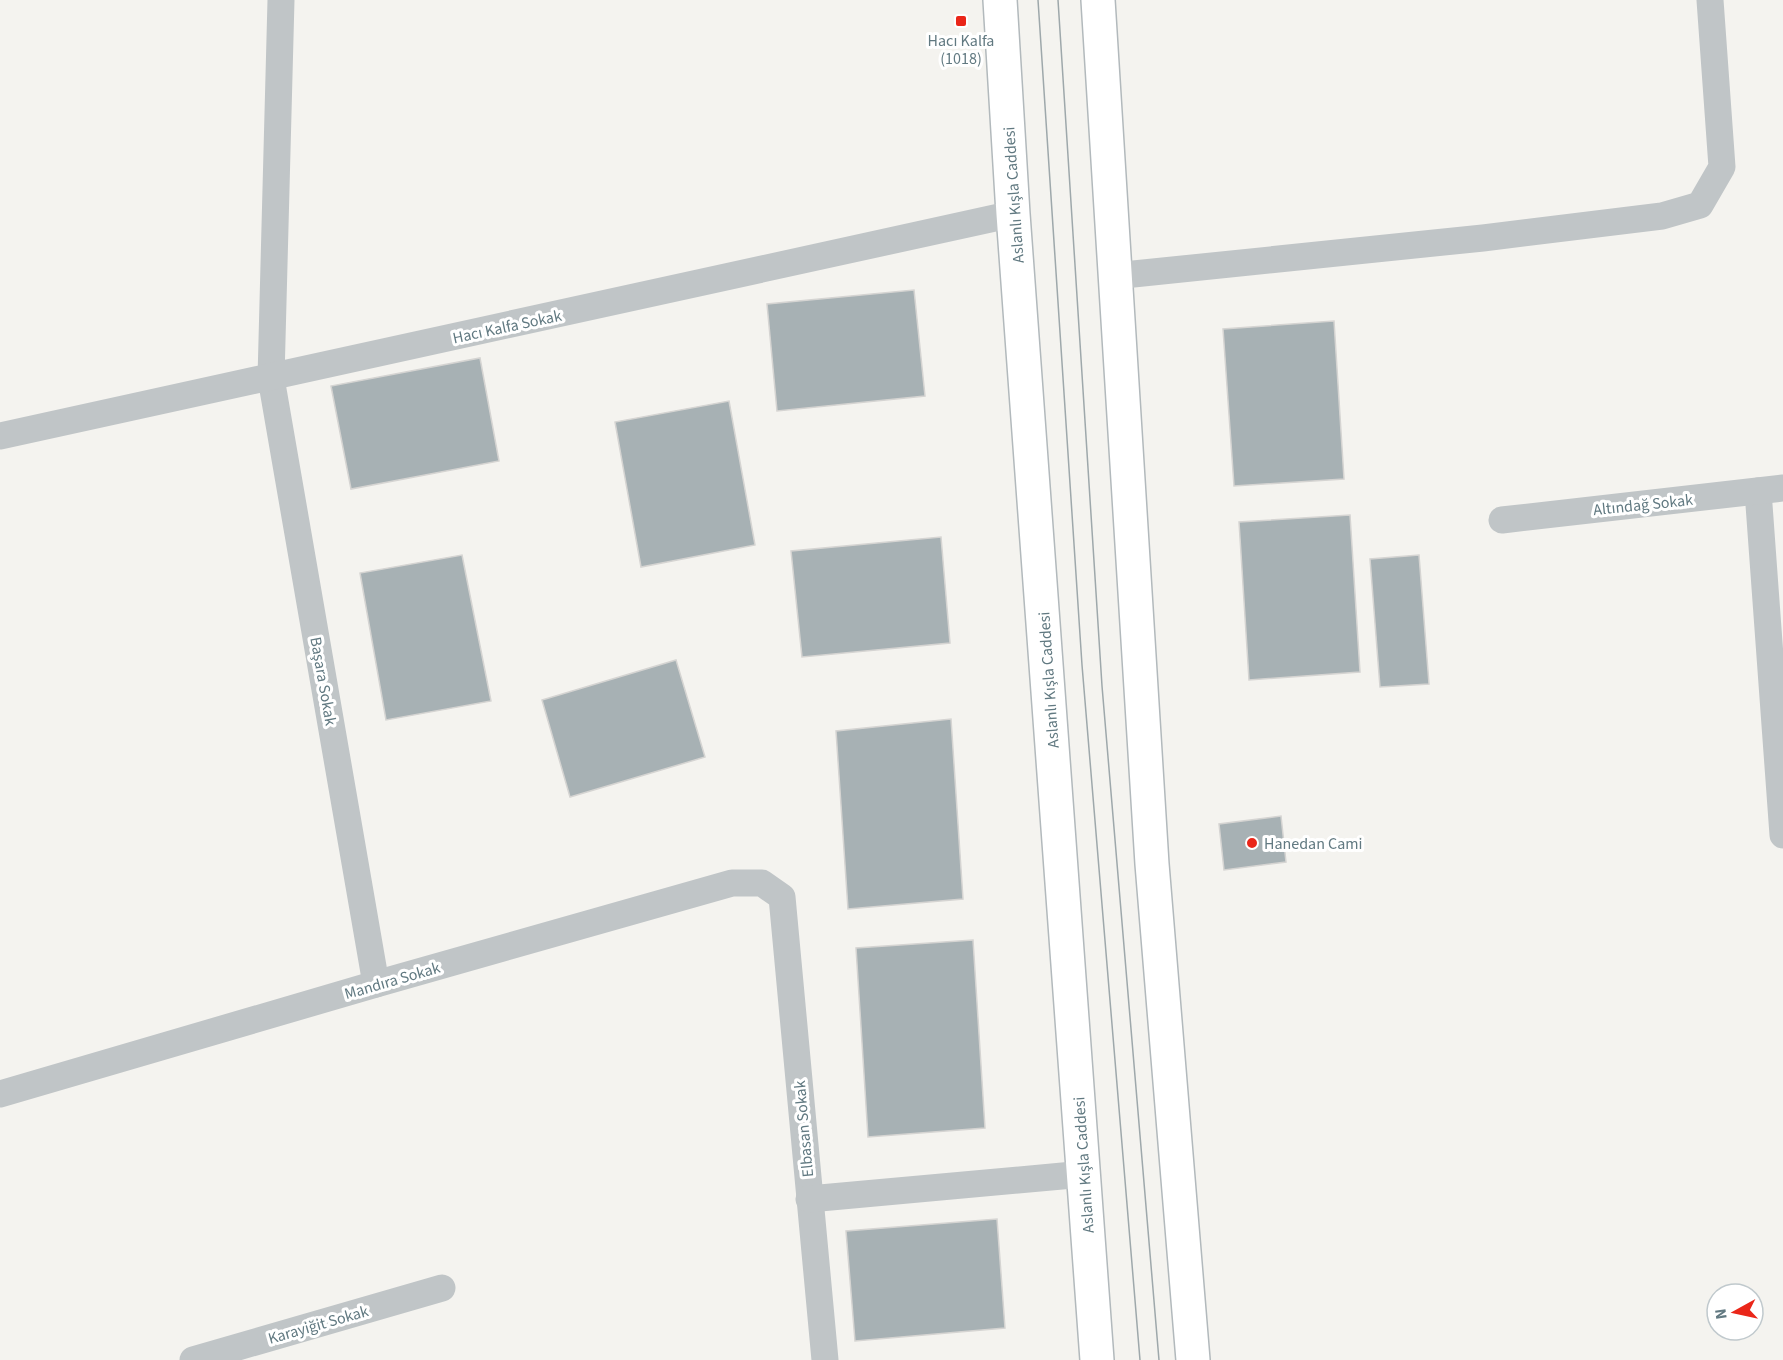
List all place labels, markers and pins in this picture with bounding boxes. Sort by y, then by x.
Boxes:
marker: Hacı Kalfa (1018) [954,14,968,28]
place label: Hacı Kalfa (1018) [928,30,994,70]
place label: Hanedan Cami [1264,833,1362,855]
marker: Hanedan Cami [1245,836,1259,850]

